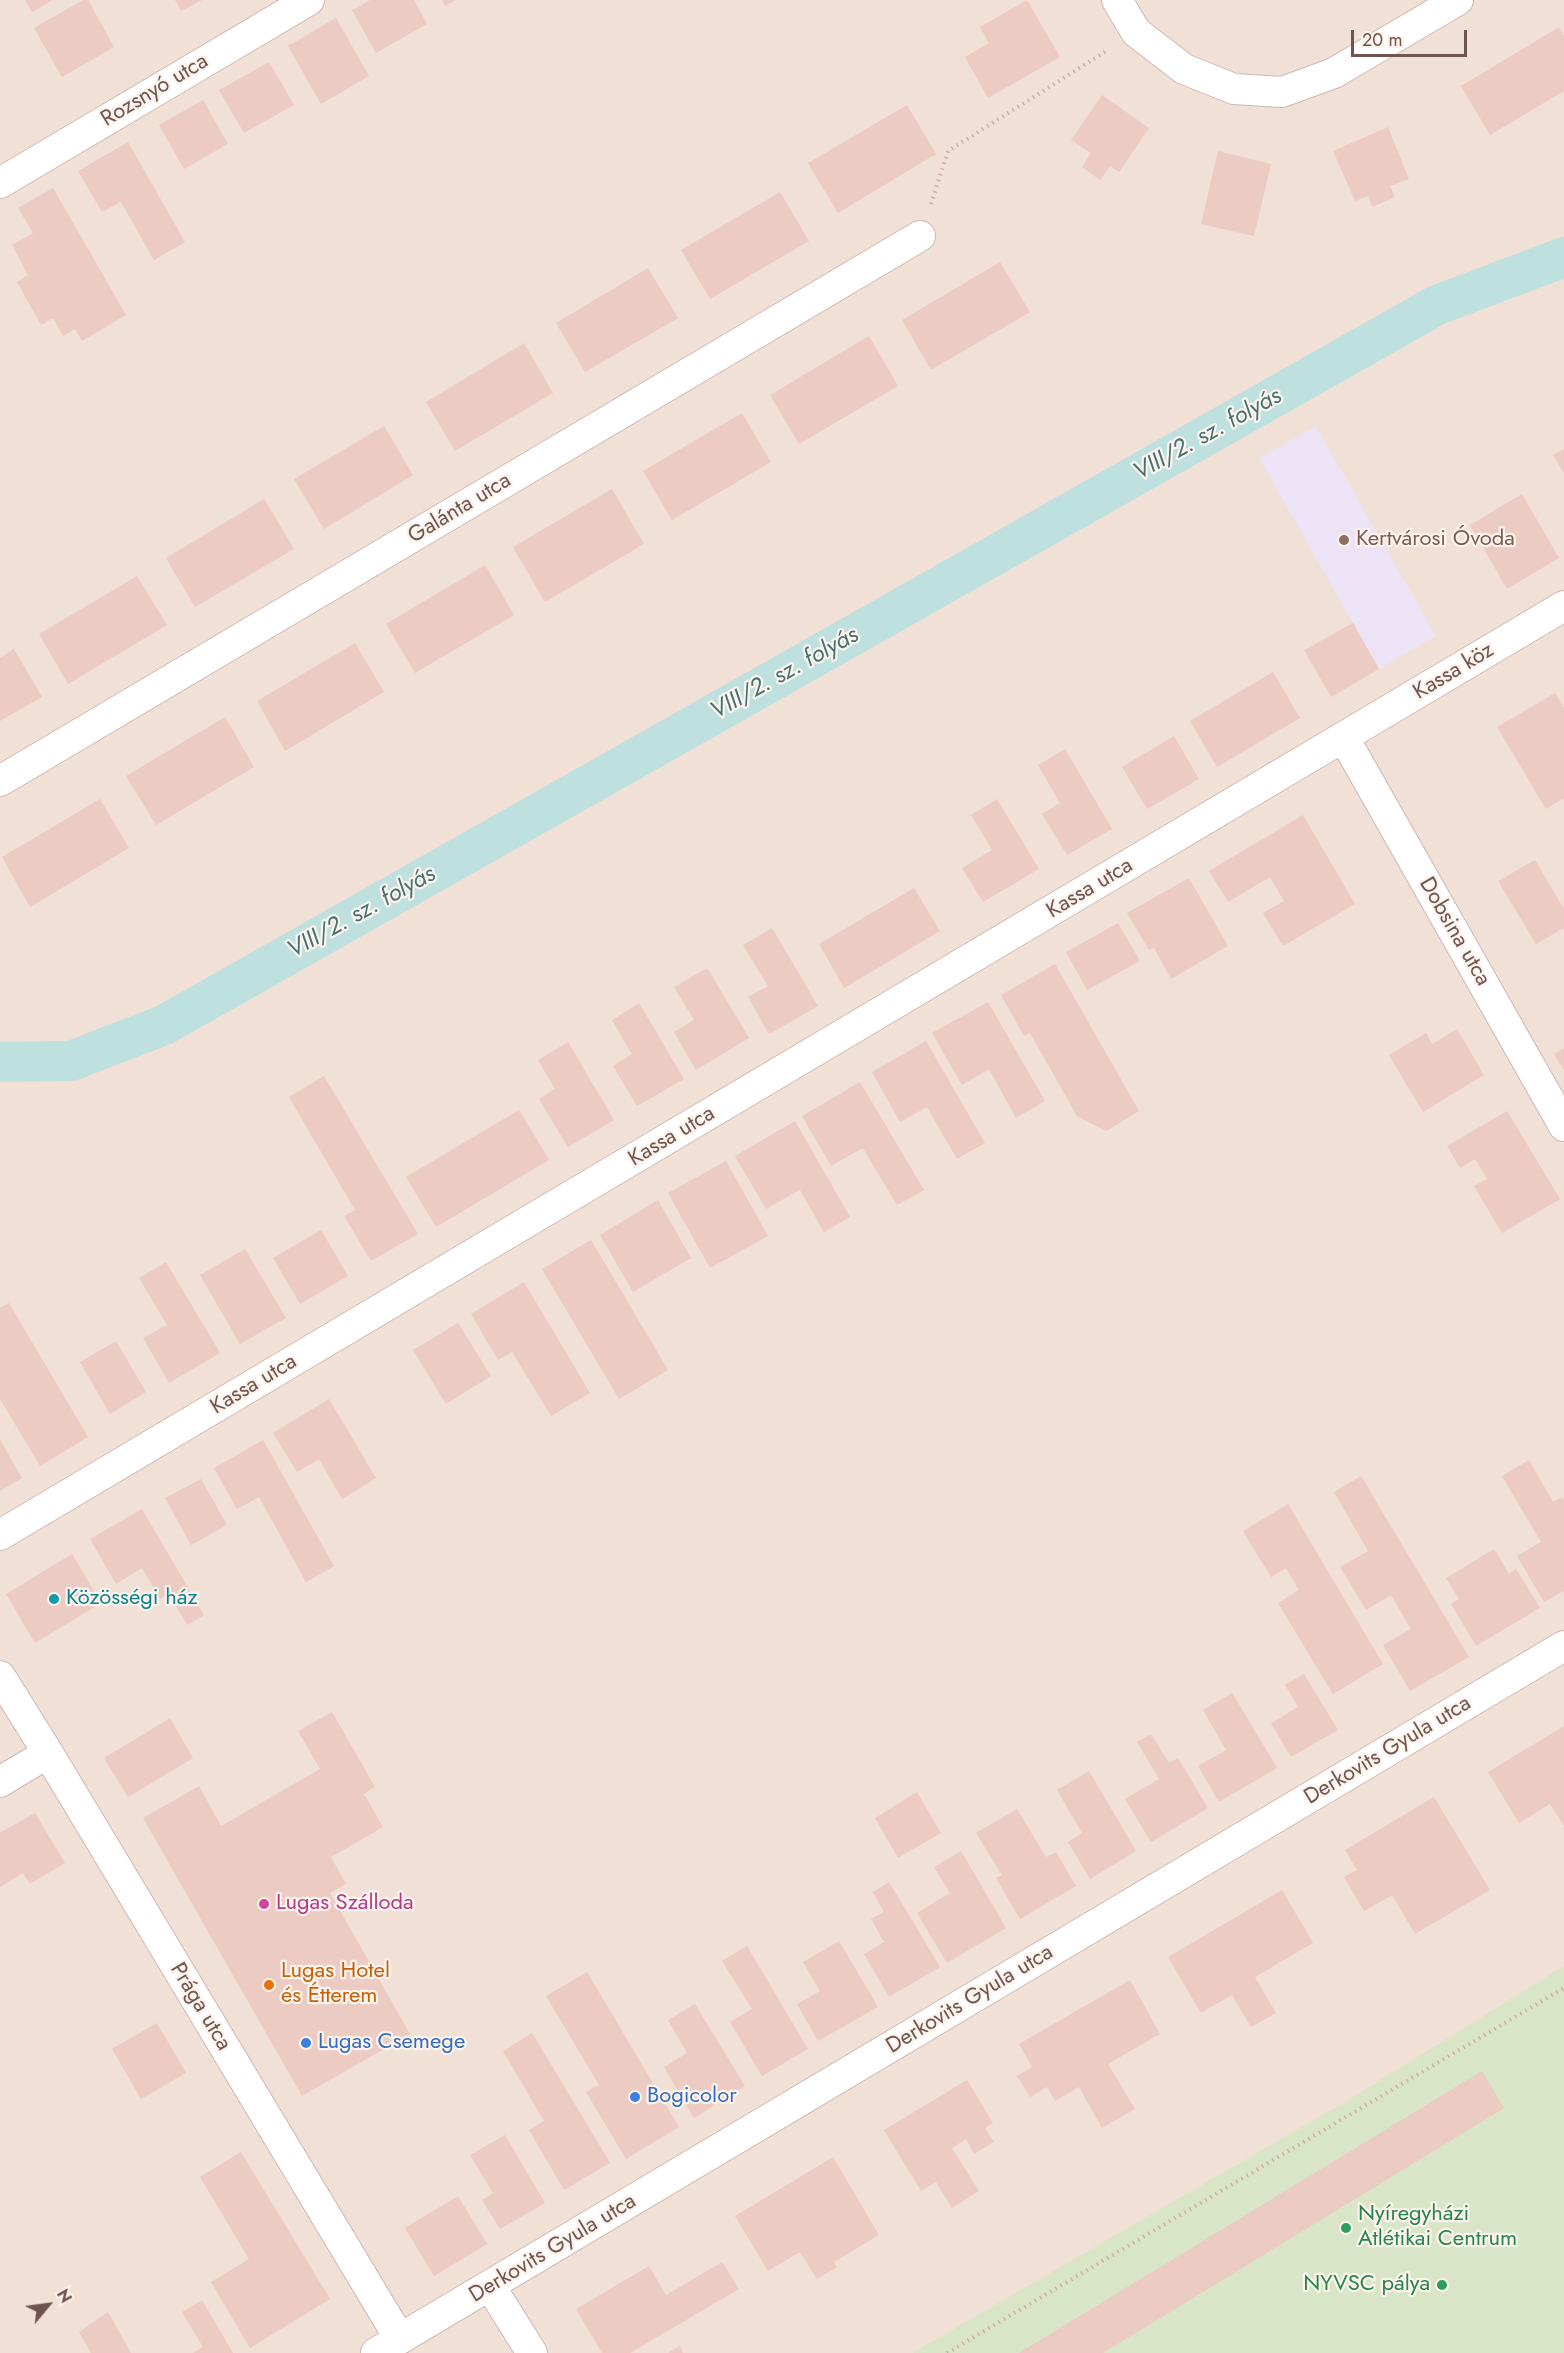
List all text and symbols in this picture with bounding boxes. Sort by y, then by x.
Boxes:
scale bar [1354,18,1470,56]
text: 20 m [1362,27,1402,53]
street label: Rozsnyó utca [97,49,213,133]
water label: VIII/2. sz. folyás [1129,383,1287,487]
street label: Galánta utca [404,468,516,550]
place label: Kertvárosi Óvoda [1356,527,1515,553]
marker: Kertvárosi Óvoda [1337,533,1351,547]
water label: VIII/2. sz. folyás [706,622,864,726]
street label: Kassa köz [1409,638,1499,706]
street label: Kassa utca [1042,853,1138,925]
water label: VIII/2. sz. folyás [283,861,441,965]
street label: Dobsina utca [1412,873,1496,991]
street label: Kassa utca [624,1101,720,1173]
street label: Kassa utca [206,1349,302,1421]
place label: Közösségi ház [66,1586,198,1612]
marker: Közösségi ház [47,1592,61,1606]
street label: Derkovits Gyula utca [1300,1691,1476,1811]
place label: Lugas Szálloda [276,1891,414,1917]
marker: Lugas Szálloda [257,1897,271,1911]
street label: Derkovits Gyula utca [882,1940,1058,2060]
street label: Prága utca [164,1958,236,2056]
place label: Lugas Hotel és Étterem [281,1959,390,2011]
marker: Lugas Hotel és Étterem [262,1978,276,1992]
place label: Lugas Csemege [318,2030,465,2056]
marker: Lugas Csemege [299,2036,313,2050]
place label: Bogicolor [647,2084,737,2110]
marker: Bogicolor [628,2090,642,2104]
street label: Derkovits Gyula utca [465,2189,641,2309]
place label: Nyíregyházi Atlétikai Centrum [1358,2202,1517,2254]
marker: Nyíregyházi Atlétikai Centrum [1339,2221,1353,2235]
place label: NYVSC pálya [1303,2272,1430,2298]
north arrow [18,2275,78,2335]
marker: NYVSC pálya [1435,2278,1449,2292]
text: N [51,2285,77,2307]

